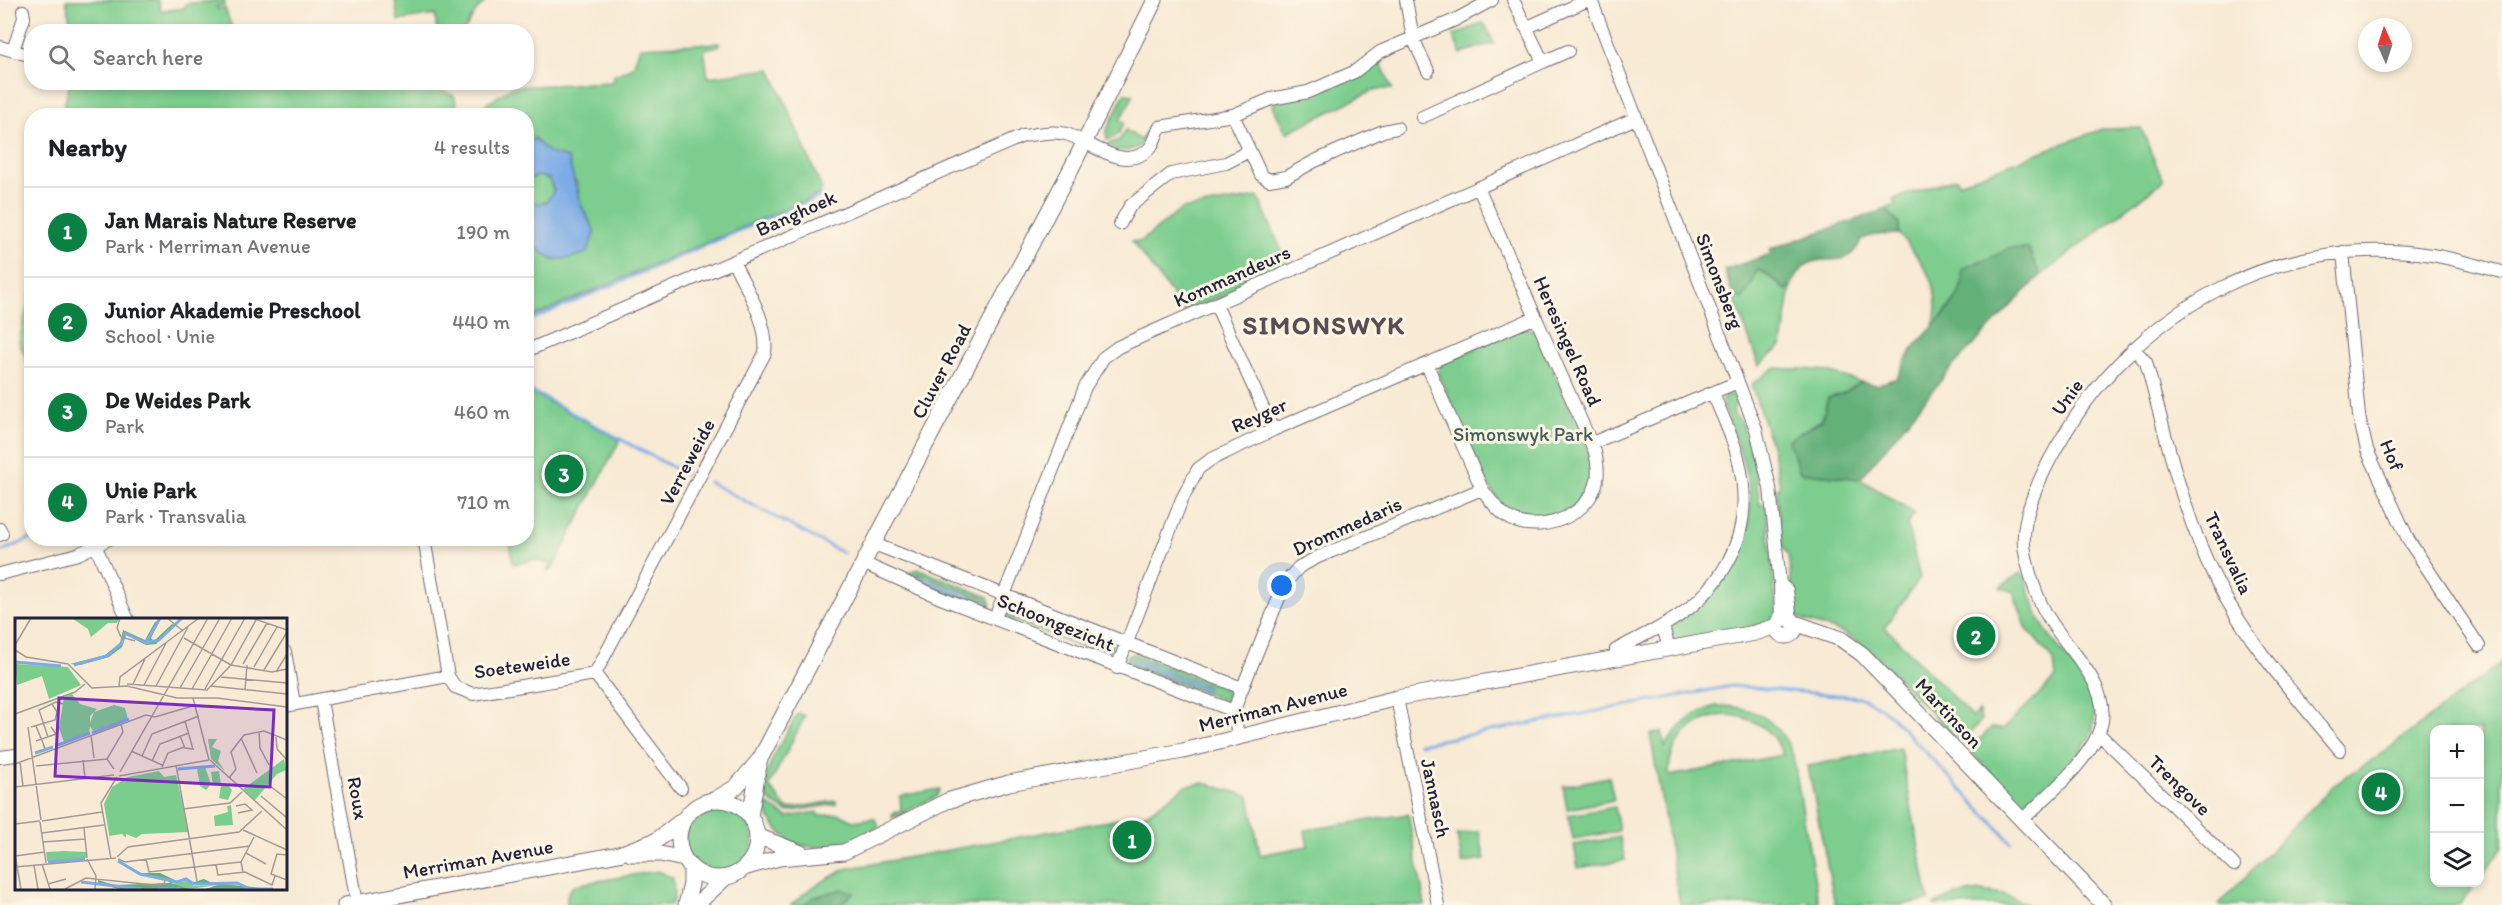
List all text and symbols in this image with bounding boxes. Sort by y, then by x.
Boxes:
north arrow [2358,18,2412,72]
search box [24,24,534,90]
icon: search [45,41,78,74]
text: Search here [93,44,203,71]
text: Nearby [48,131,127,163]
text: 4 results [434,135,510,159]
street label: Banghoek [752,184,841,241]
text: Jan Marais Nature Reserve [105,207,356,234]
text: 1 [63,220,72,244]
text: 190 m [457,220,510,244]
street label: Simonsberg [1691,230,1750,333]
text: Park · Merriman Avenue [105,234,311,258]
street label: Kommandeurs [1170,240,1294,312]
street label: Heresingel Road [1529,272,1607,410]
text: Junior Akademie Preschool [105,297,360,324]
district label: SIMONSWYK [1243,309,1405,341]
text: 2 [62,310,73,334]
text: 440 m [452,310,510,334]
street label: Cluver Road [906,319,976,423]
text: School · Unie [105,324,215,348]
street label: Unie [2046,374,2088,420]
text: De Weides Park [105,387,251,414]
street label: Reyger [1227,392,1291,438]
text: 3 [62,400,73,424]
text: 460 m [454,400,510,424]
text: Park [105,414,144,438]
street label: Verreweide [654,415,720,509]
park label: Simonswyk Park [1453,422,1593,446]
street label: Hof [2375,436,2409,475]
pin: 3 [544,452,584,496]
text: Unie Park [105,477,197,504]
text: 4 [61,490,74,514]
text: 710 m [457,490,510,514]
street label: Drommedaris [1289,491,1405,561]
text: Park · Transvalia [105,504,246,528]
street label: Transvalia [2200,508,2259,599]
your location [1267,571,1296,600]
street label: Schoongezicht [994,588,1119,657]
pin: 2 [1956,614,1996,658]
inset map [15,618,286,890]
street label: Soeteweide [472,646,572,684]
street label: Martinson [1910,673,1988,754]
street label: Merriman Avenue [1196,677,1350,737]
map controls [2430,725,2484,887]
button: + [2430,725,2484,779]
street label: Trengove [2144,750,2216,820]
street label: Jannasch [1416,756,1456,840]
pin: 4 [2362,770,2400,814]
street label: Roux [342,775,374,821]
button: − [2430,779,2484,833]
pin: 1 [1112,818,1152,862]
button: layers [2430,833,2484,887]
street label: Merriman Avenue [401,834,555,884]

